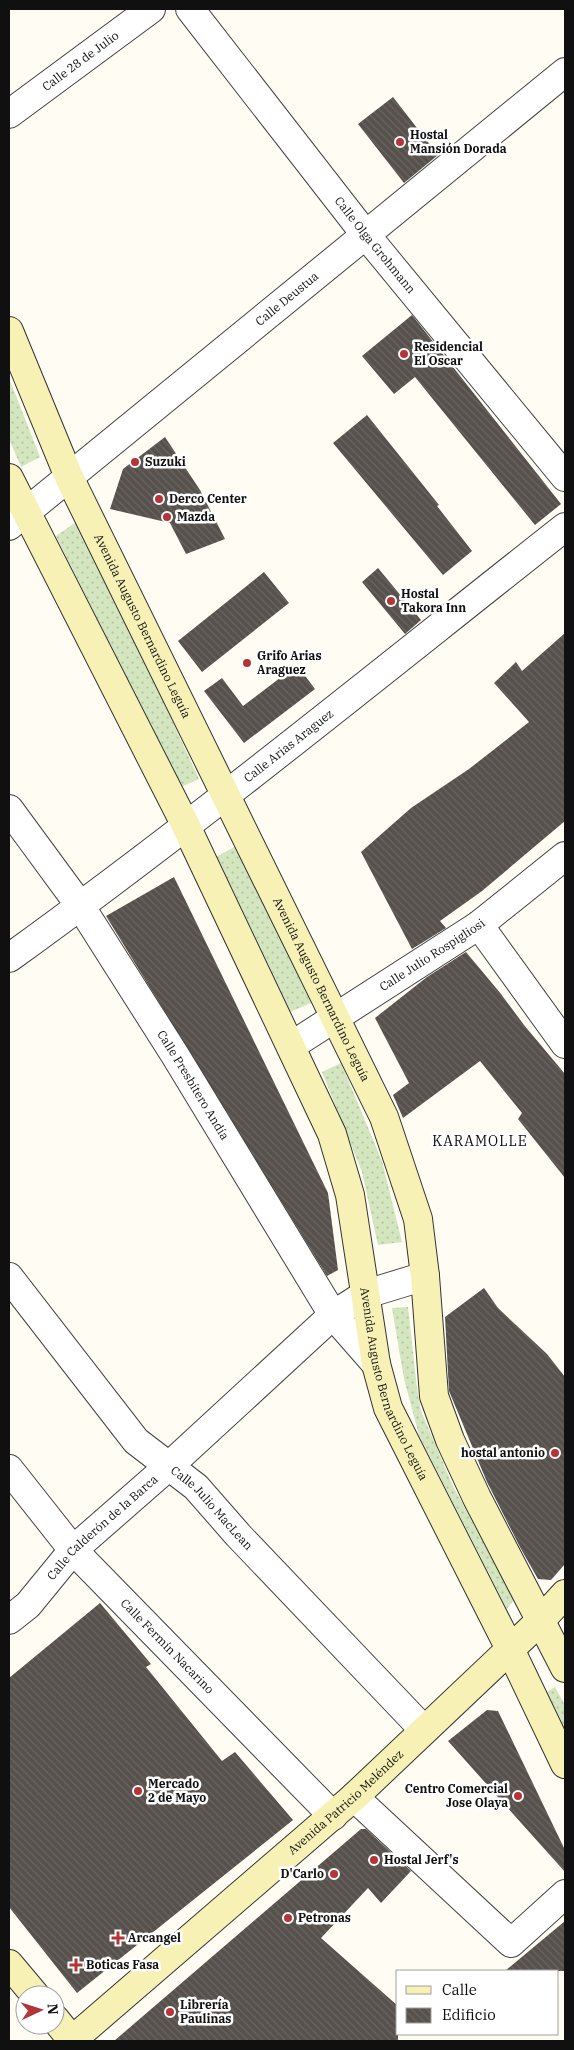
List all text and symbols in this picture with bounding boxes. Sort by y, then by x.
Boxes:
street label: Calle 28 de Julio [39,27,122,94]
place label: Hostal Mansión Dorada [410,127,507,156]
marker: Hostal Mansión Dorada [394,136,406,148]
street label: Calle Olga Grohmann [332,193,419,297]
street label: Calle Deustua [252,268,322,329]
place label: Residencial El Oscar [414,339,483,368]
marker: Residencial El Oscar [398,348,410,360]
place label: Suzuki [145,454,186,469]
marker: Suzuki [129,456,141,468]
place label: Derco Center [169,491,247,506]
marker: Derco Center [153,493,165,505]
place label: Mazda [177,509,215,524]
marker: Mazda [161,511,173,523]
street label: Avenida Augusto Bernardino Leguía [91,531,195,721]
place label: Hostal Takora Inn [401,586,466,615]
marker: Hostal Takora Inn [385,595,397,607]
place label: Grifo Arias Araguez [257,648,322,677]
marker: Grifo Arias Araguez [241,657,253,669]
street label: Calle Arias Araguez [241,706,336,785]
street label: Avenida Augusto Bernardino Leguía [270,895,373,1084]
street label: Calle Julio Rospigliosi [376,915,488,994]
street label: Calle Presbítero Andía [154,1027,233,1143]
district label: KARAMOLLE [432,1132,528,1150]
street label: Avenida Augusto Bernardino Leguía [357,1286,432,1483]
place label: hostal antonio [461,1445,545,1460]
marker: hostal antonio [549,1447,561,1459]
street label: Calle Julio MacLean [168,1462,256,1553]
street label: Calle Calderón de la Barca [44,1471,161,1583]
street label: Calle Fermín Nacarino [118,1595,218,1697]
street label: Avenida Patricio Meléndez [285,1746,406,1858]
place label: Mercado 2 de Mayo [148,1776,206,1805]
place label: Centro Comercial Jose Olaya [405,1781,508,1810]
marker: Mercado 2 de Mayo [132,1785,144,1797]
marker: Centro Comercial Jose Olaya [512,1790,524,1802]
place label: Hostal Jerf's [384,1852,459,1867]
marker: Hostal Jerf's [368,1854,380,1866]
place label: D'Carlo [281,1866,324,1881]
marker: D'Carlo [328,1868,340,1880]
place label: Petronas [298,1910,351,1925]
marker: Petronas [282,1912,294,1924]
place label: Arcangel [128,1930,181,1945]
marker: Arcangel [112,1932,124,1944]
place label: Boticas Fasa [86,1957,159,1972]
marker: Boticas Fasa [70,1959,82,1971]
legend [396,1970,559,2035]
text: Calle [442,1980,477,1999]
north arrow [15,1985,65,2035]
place label: Librería Paulinas [180,1997,231,2026]
text: N [44,2003,62,2015]
text: Edificio [442,2005,496,2024]
marker: Librería Paulinas [164,2006,176,2018]

